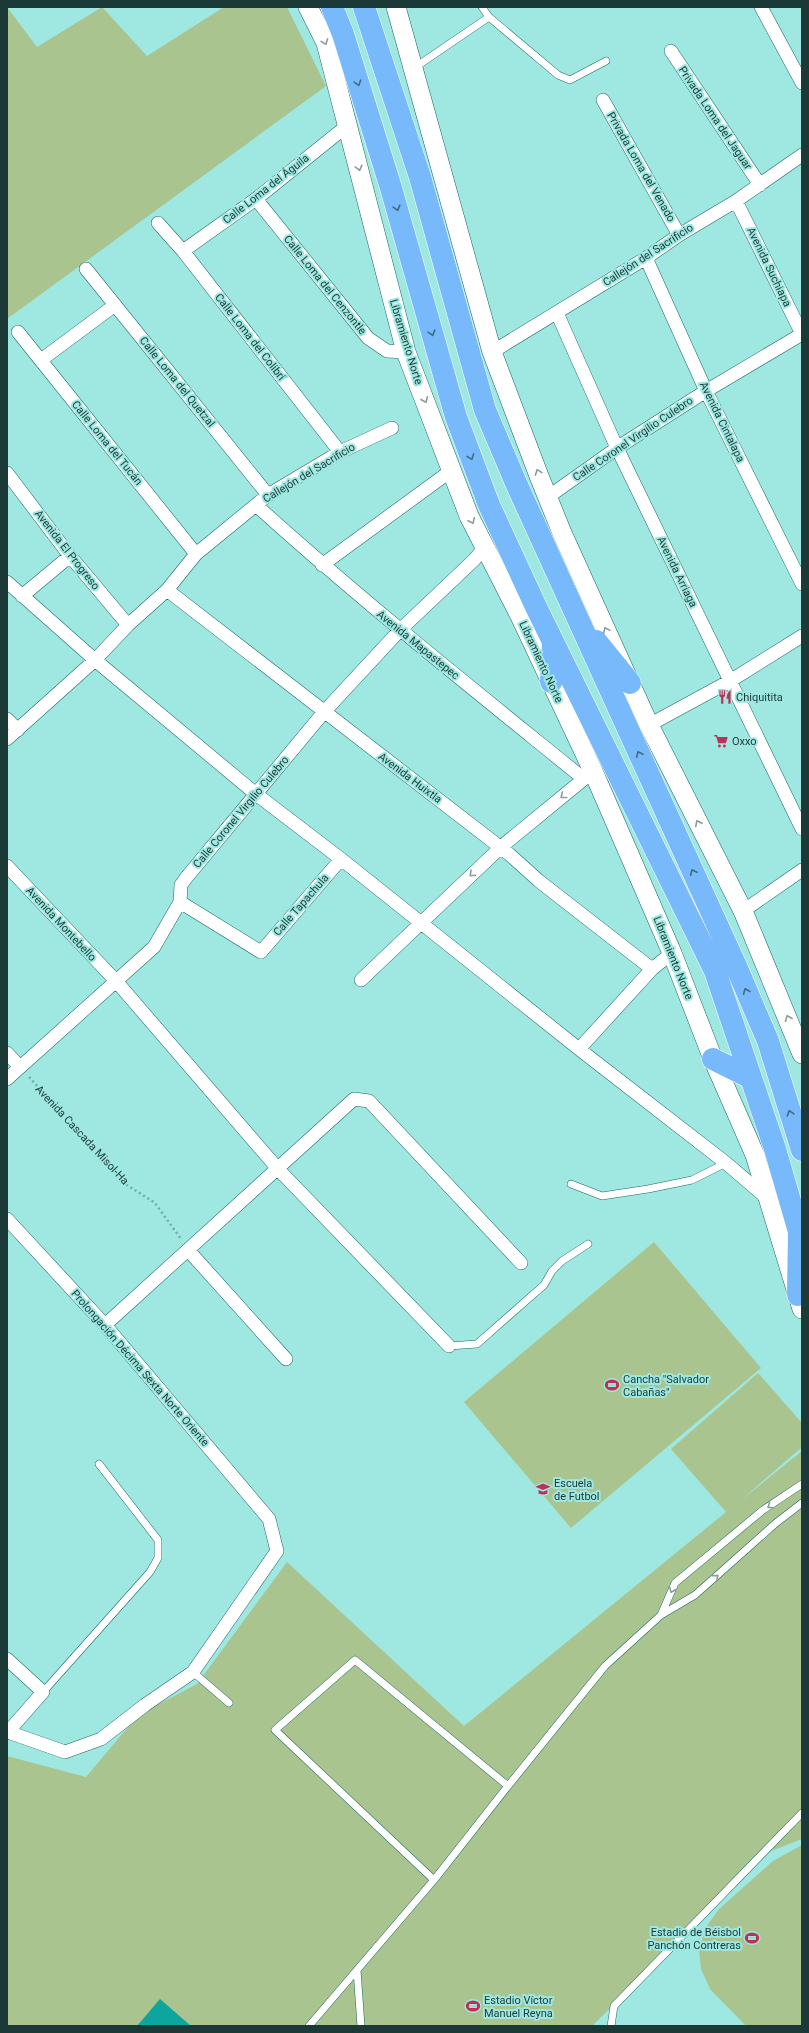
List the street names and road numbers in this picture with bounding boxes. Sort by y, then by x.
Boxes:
street label: Privada Loma del Jaguar [676,64,755,172]
street label: Privada Loma del Venado [604,110,678,224]
street label: Calle Loma del Águila [220,151,312,227]
street label: Callejón del Sacrificio [600,221,696,289]
street label: Avenida Suchiapa [744,225,794,309]
street label: Calle Loma del Cenzontle [281,233,369,337]
street label: Calle Loma del Colibrí [212,291,289,384]
street label: Libramiento Norte [387,298,425,386]
street label: Calle Loma del Quetzal [137,334,217,430]
street label: Avenida Cintalapa [697,380,747,464]
street label: Calle Coronel Virgilio Culebro [570,394,696,484]
street label: Calle Loma del Tucán [69,398,145,488]
street label: Callejón del Sacrificio [261,440,357,506]
street label: Avenida El Progreso [32,507,102,593]
street label: Avenida Arriaga [654,534,700,610]
street label: Avenida Mapastepec [374,608,462,682]
street label: Libramiento Norte [516,619,566,705]
street label: Avenida Huixtla [376,750,444,806]
street label: Calle Coronel Virgilio Culebro [190,753,292,871]
street label: Calle Tapachula [271,871,331,939]
street label: Avenida Montebello [23,884,99,964]
street label: Libramiento Norte [650,915,696,1002]
street label: Avenida Cascada Misol-Ha [33,1083,131,1187]
street label: Prolongación Décima Sexta Norte Oriente [68,1287,212,1449]

